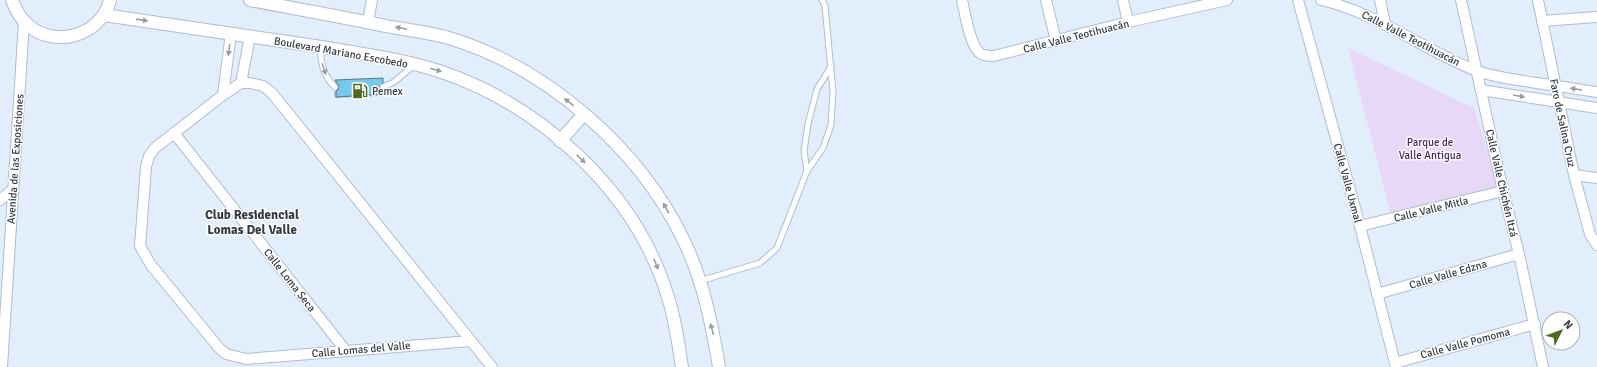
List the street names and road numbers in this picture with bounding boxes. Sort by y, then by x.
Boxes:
street label: Calle Valle Teotihuacán [1359,8,1462,69]
street label: Calle Valle Teotihuacán [1022,17,1130,56]
street label: Boulevard Mariano Escobedo [273,34,409,71]
street label: Faro de Salina Cruz [1547,78,1578,169]
street label: Avenida de las Exposiciones [4,93,27,225]
street label: Calle Valle Chichén Itzá [1483,128,1520,239]
street label: Calle Valle Uxmal [1331,142,1364,224]
street label: Calle Valle Mitla [1392,194,1470,225]
street label: Calle Loma Seca [261,246,319,315]
street label: Calle Valle Edzna [1408,257,1489,292]
street label: Calle Valle Pomoma [1419,325,1512,362]
street label: Calle Lomas del Valle [311,339,411,360]

